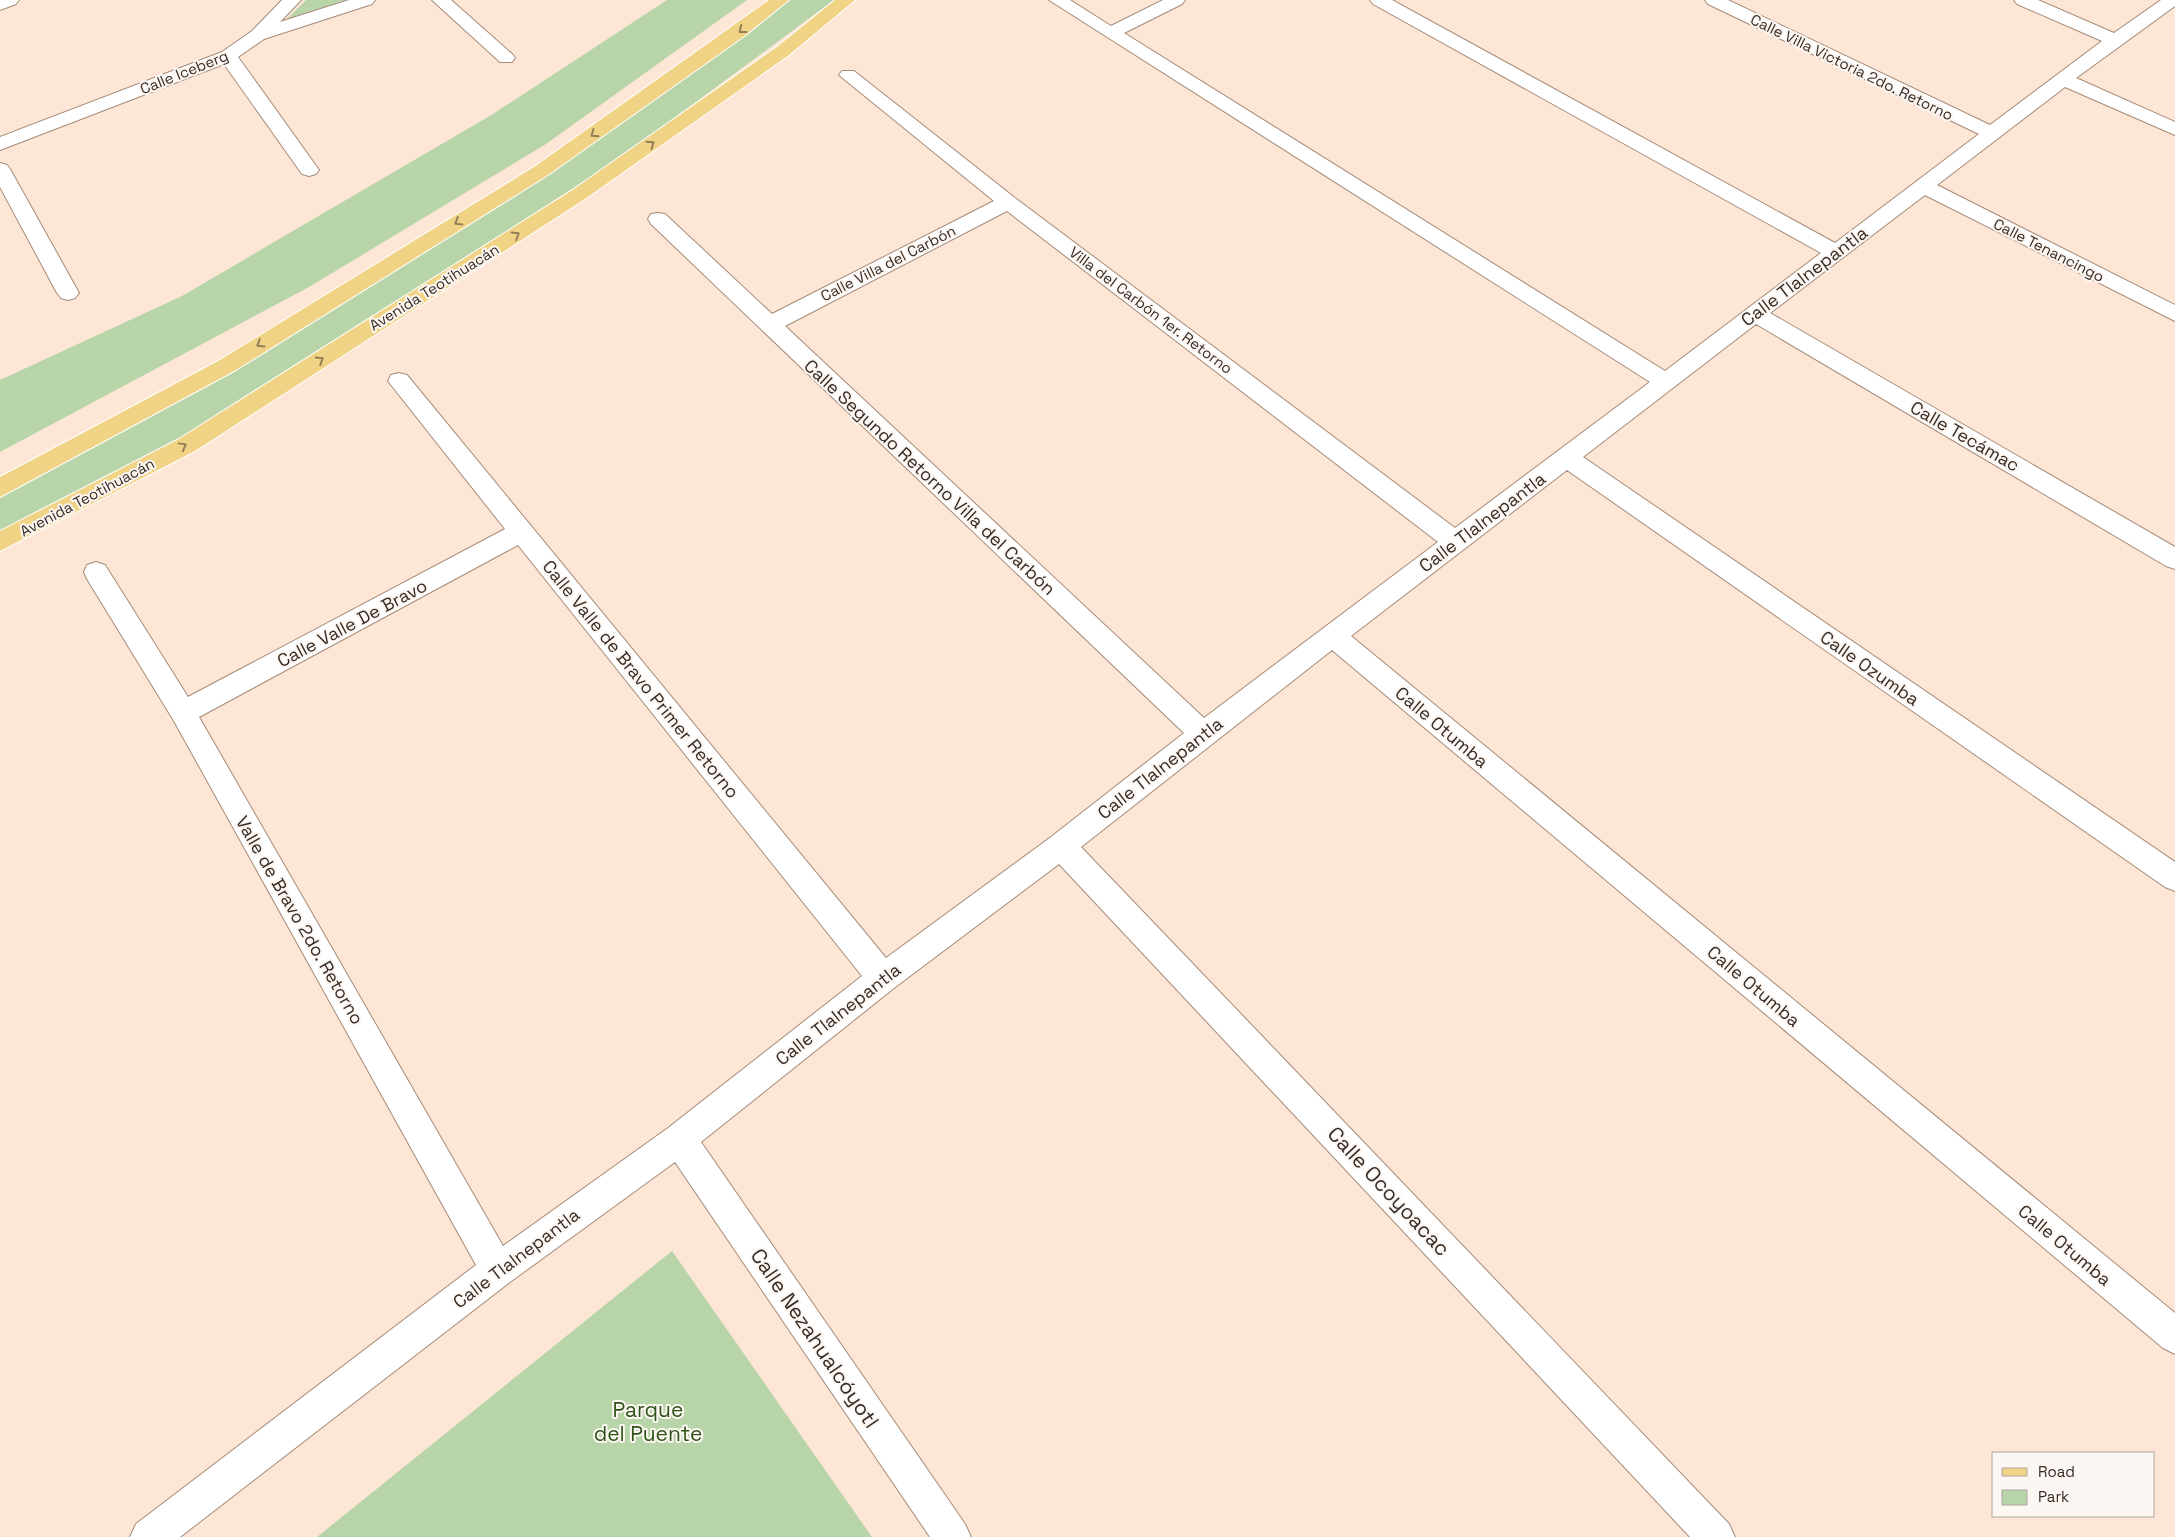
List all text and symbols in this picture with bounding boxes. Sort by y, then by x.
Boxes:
street label: Calle Villa Victoria 2do. Retorno [1748,10,1956,124]
one-way arrow [738,24,747,33]
street label: Calle Iceberg [137,46,231,98]
one-way arrow [591,128,600,137]
one-way arrow [645,141,655,150]
street label: Calle Tenancingo [1990,214,2108,286]
one-way arrow [455,216,464,226]
street label: Calle Villa del Carbón [817,221,959,305]
street label: Calle Tlalnepantla [1736,221,1872,331]
one-way arrow [511,231,520,241]
street label: Avenida Teotihuacán [365,239,503,335]
street label: Villa del Carbón 1er. Retorno [1065,242,1237,378]
one-way arrow [257,338,266,348]
street label: Calle Segundo Retorno Villa del Carbón [799,354,1061,600]
one-way arrow [315,356,324,366]
street label: Calle Tecámac [1906,395,2024,477]
one-way arrow [177,443,186,453]
street label: Avenida Teotihuacán [16,453,158,541]
street label: Calle Tlalnepantla [1414,467,1550,577]
street label: Calle Valle de Bravo Primer Retorno [538,555,744,803]
street label: Calle Valle De Bravo [273,574,431,672]
street label: Calle Ozumba [1816,625,1924,711]
street label: Calle Otumba [1391,681,1493,773]
street label: Calle Tlalnepantla [1093,712,1227,824]
street label: Valle de Bravo 2do. Retorno [231,812,369,1028]
street label: Calle Otumba [1703,940,1805,1032]
street label: Calle Tlalnepantla [771,958,905,1070]
street label: Calle Ocoyoacac [1322,1120,1456,1262]
street label: Calle Otumba [2014,1199,2116,1291]
street label: Calle Tlalnepantla [448,1203,584,1313]
street label: Calle Nezahualcóyotl [745,1243,885,1433]
park label: Parque del Puente [594,1396,702,1447]
legend [1992,1452,2155,1517]
text: Road [2038,1462,2075,1481]
text: Park [2038,1487,2069,1506]

